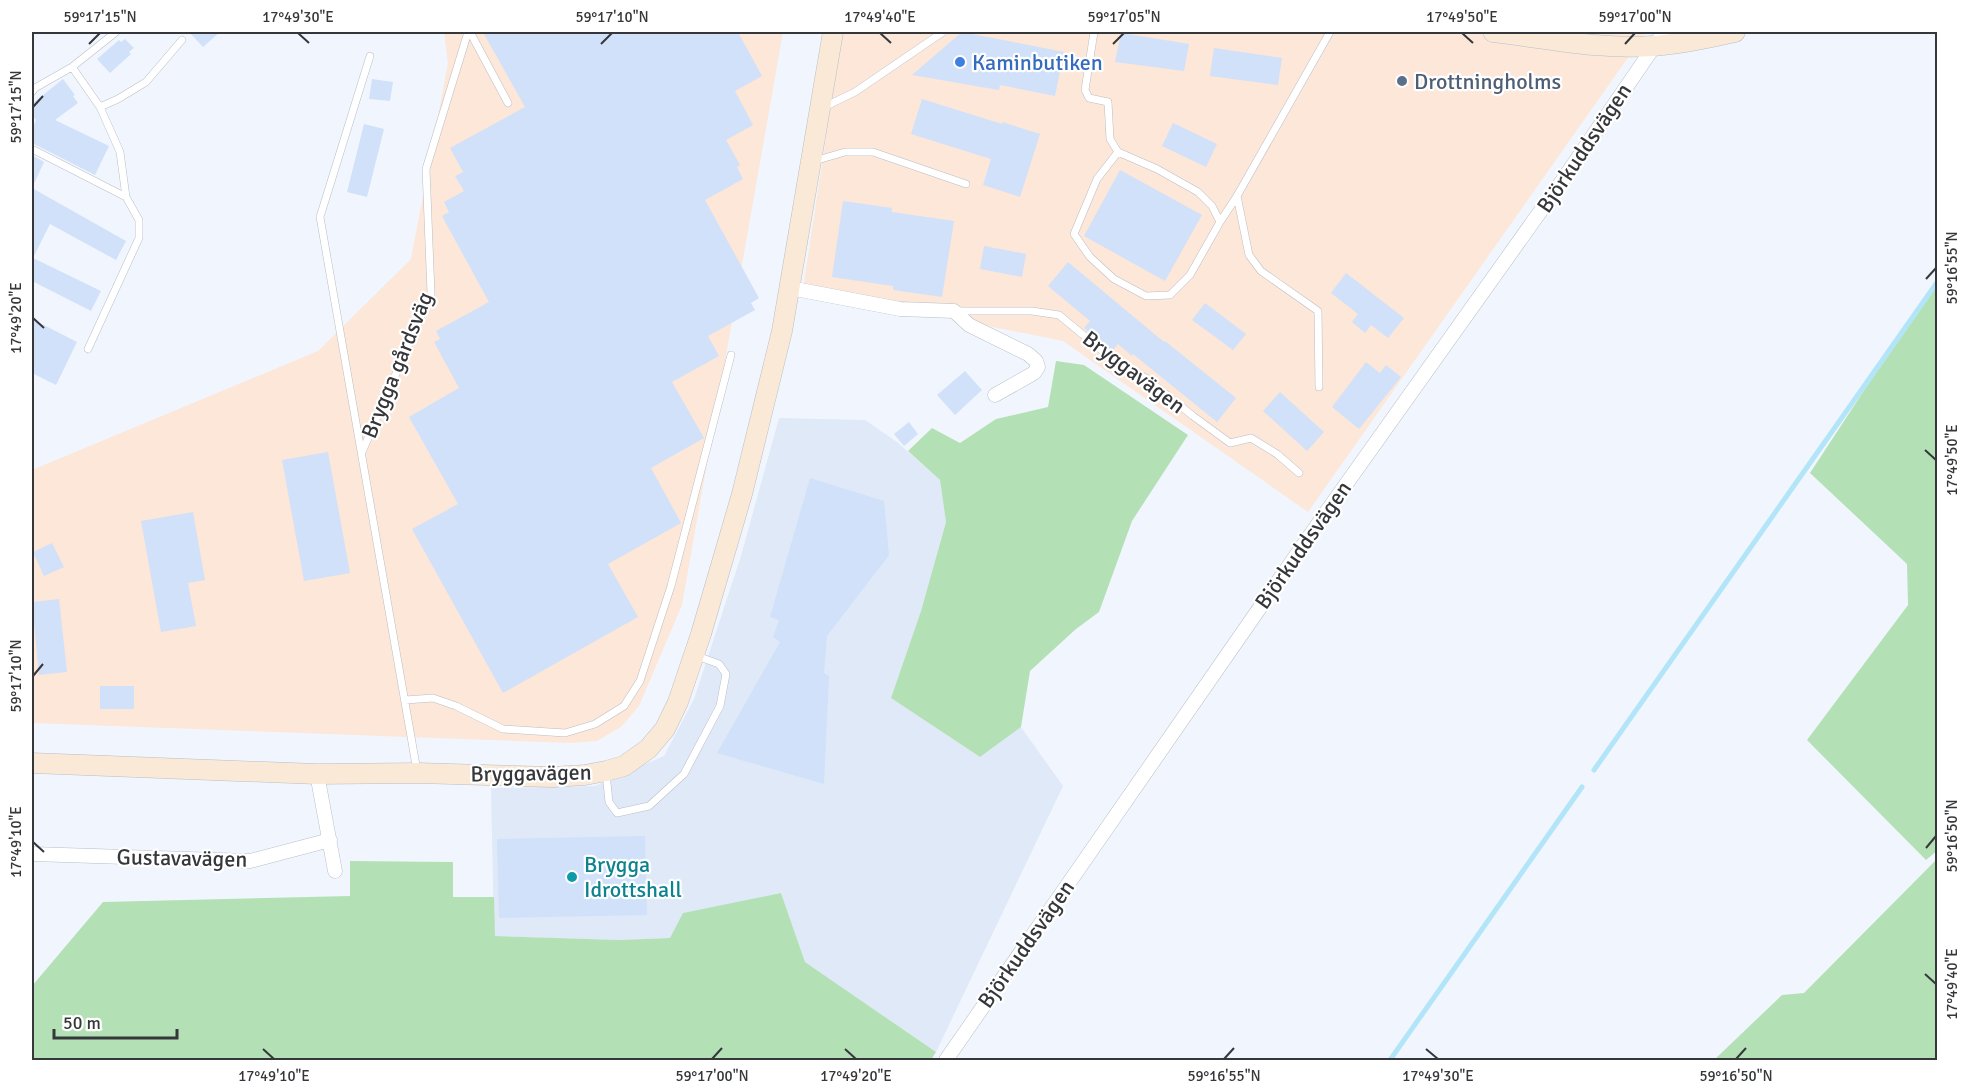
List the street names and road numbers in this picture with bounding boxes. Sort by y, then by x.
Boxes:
street label: Björkuddsvägen [1531,78,1637,218]
street label: Brygga gårdsväg [355,288,439,442]
street label: Bryggavägen [1077,325,1191,419]
street label: Björkuddsvägen [1249,476,1357,614]
street label: Bryggavägen [470,758,592,788]
street label: Gustavavägen [116,843,248,873]
street label: Björkuddsvägen [972,875,1080,1013]

